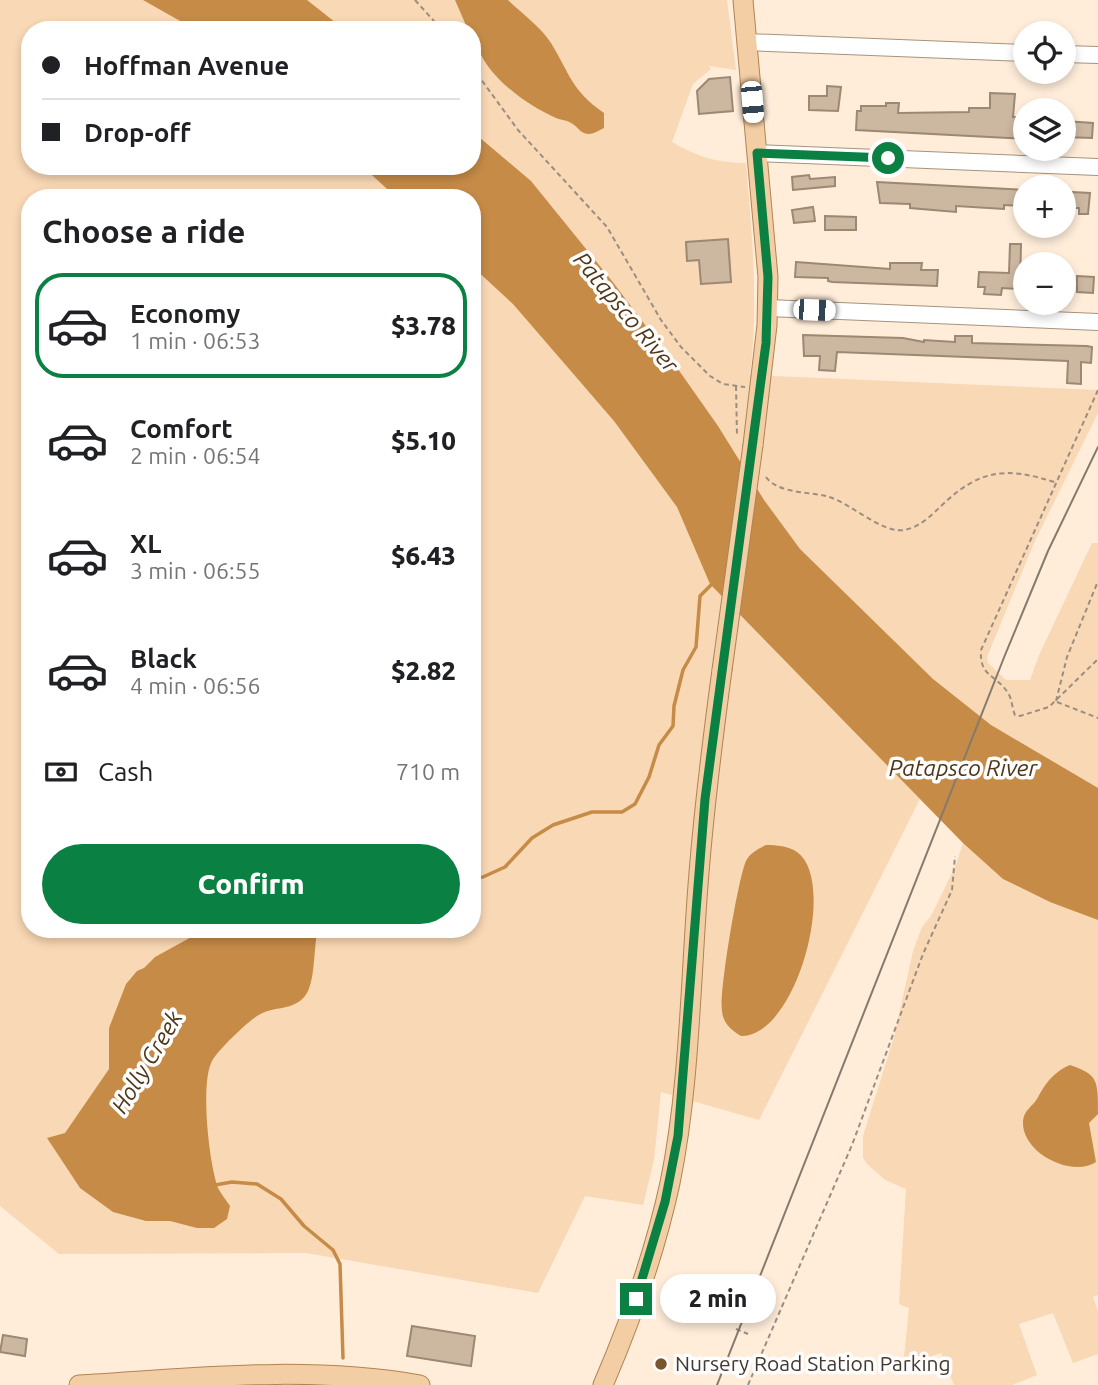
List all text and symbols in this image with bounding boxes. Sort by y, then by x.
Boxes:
map controls [1013,21,1076,315]
button: locate [1013,21,1076,84]
text: Hoffman Avenue [84,51,289,80]
car [740,80,765,124]
button: layers [1013,98,1076,161]
text: Drop-off [84,118,191,147]
route start [872,142,904,174]
button: + [1013,175,1076,238]
text: Choose a ride [42,213,245,249]
water label: Patapsco River [569,247,684,378]
button: − [1013,252,1076,315]
icon: car [46,294,109,357]
text: Economy [130,299,240,328]
car [793,299,836,321]
text: $3.78 [391,311,456,340]
text: 1 min · 06:53 [130,328,261,353]
icon: car [46,409,109,472]
text: Comfort [130,414,233,443]
text: $5.10 [391,426,456,455]
text: 2 min · 06:54 [130,443,261,468]
icon: car [46,524,109,587]
text: XL [130,529,161,558]
text: $6.43 [391,541,456,570]
text: 3 min · 06:55 [130,558,261,583]
icon: car [46,639,109,702]
text: Black [130,644,197,673]
text: $2.82 [391,656,456,685]
text: 4 min · 06:56 [130,673,261,698]
icon: cash [42,753,80,791]
water label: Patapsco River [889,755,1038,780]
text: Cash [98,757,153,786]
text: 710 m [396,759,460,784]
button: Confirm [42,844,460,924]
water label: Holly Creek [106,1006,187,1117]
callout: 2 min [660,1274,776,1324]
route end [620,1283,652,1315]
text: 2 min [689,1286,747,1311]
place label: Nursery Road Station Parking [675,1351,951,1375]
marker: Nursery Road Station Parking [653,1356,669,1372]

